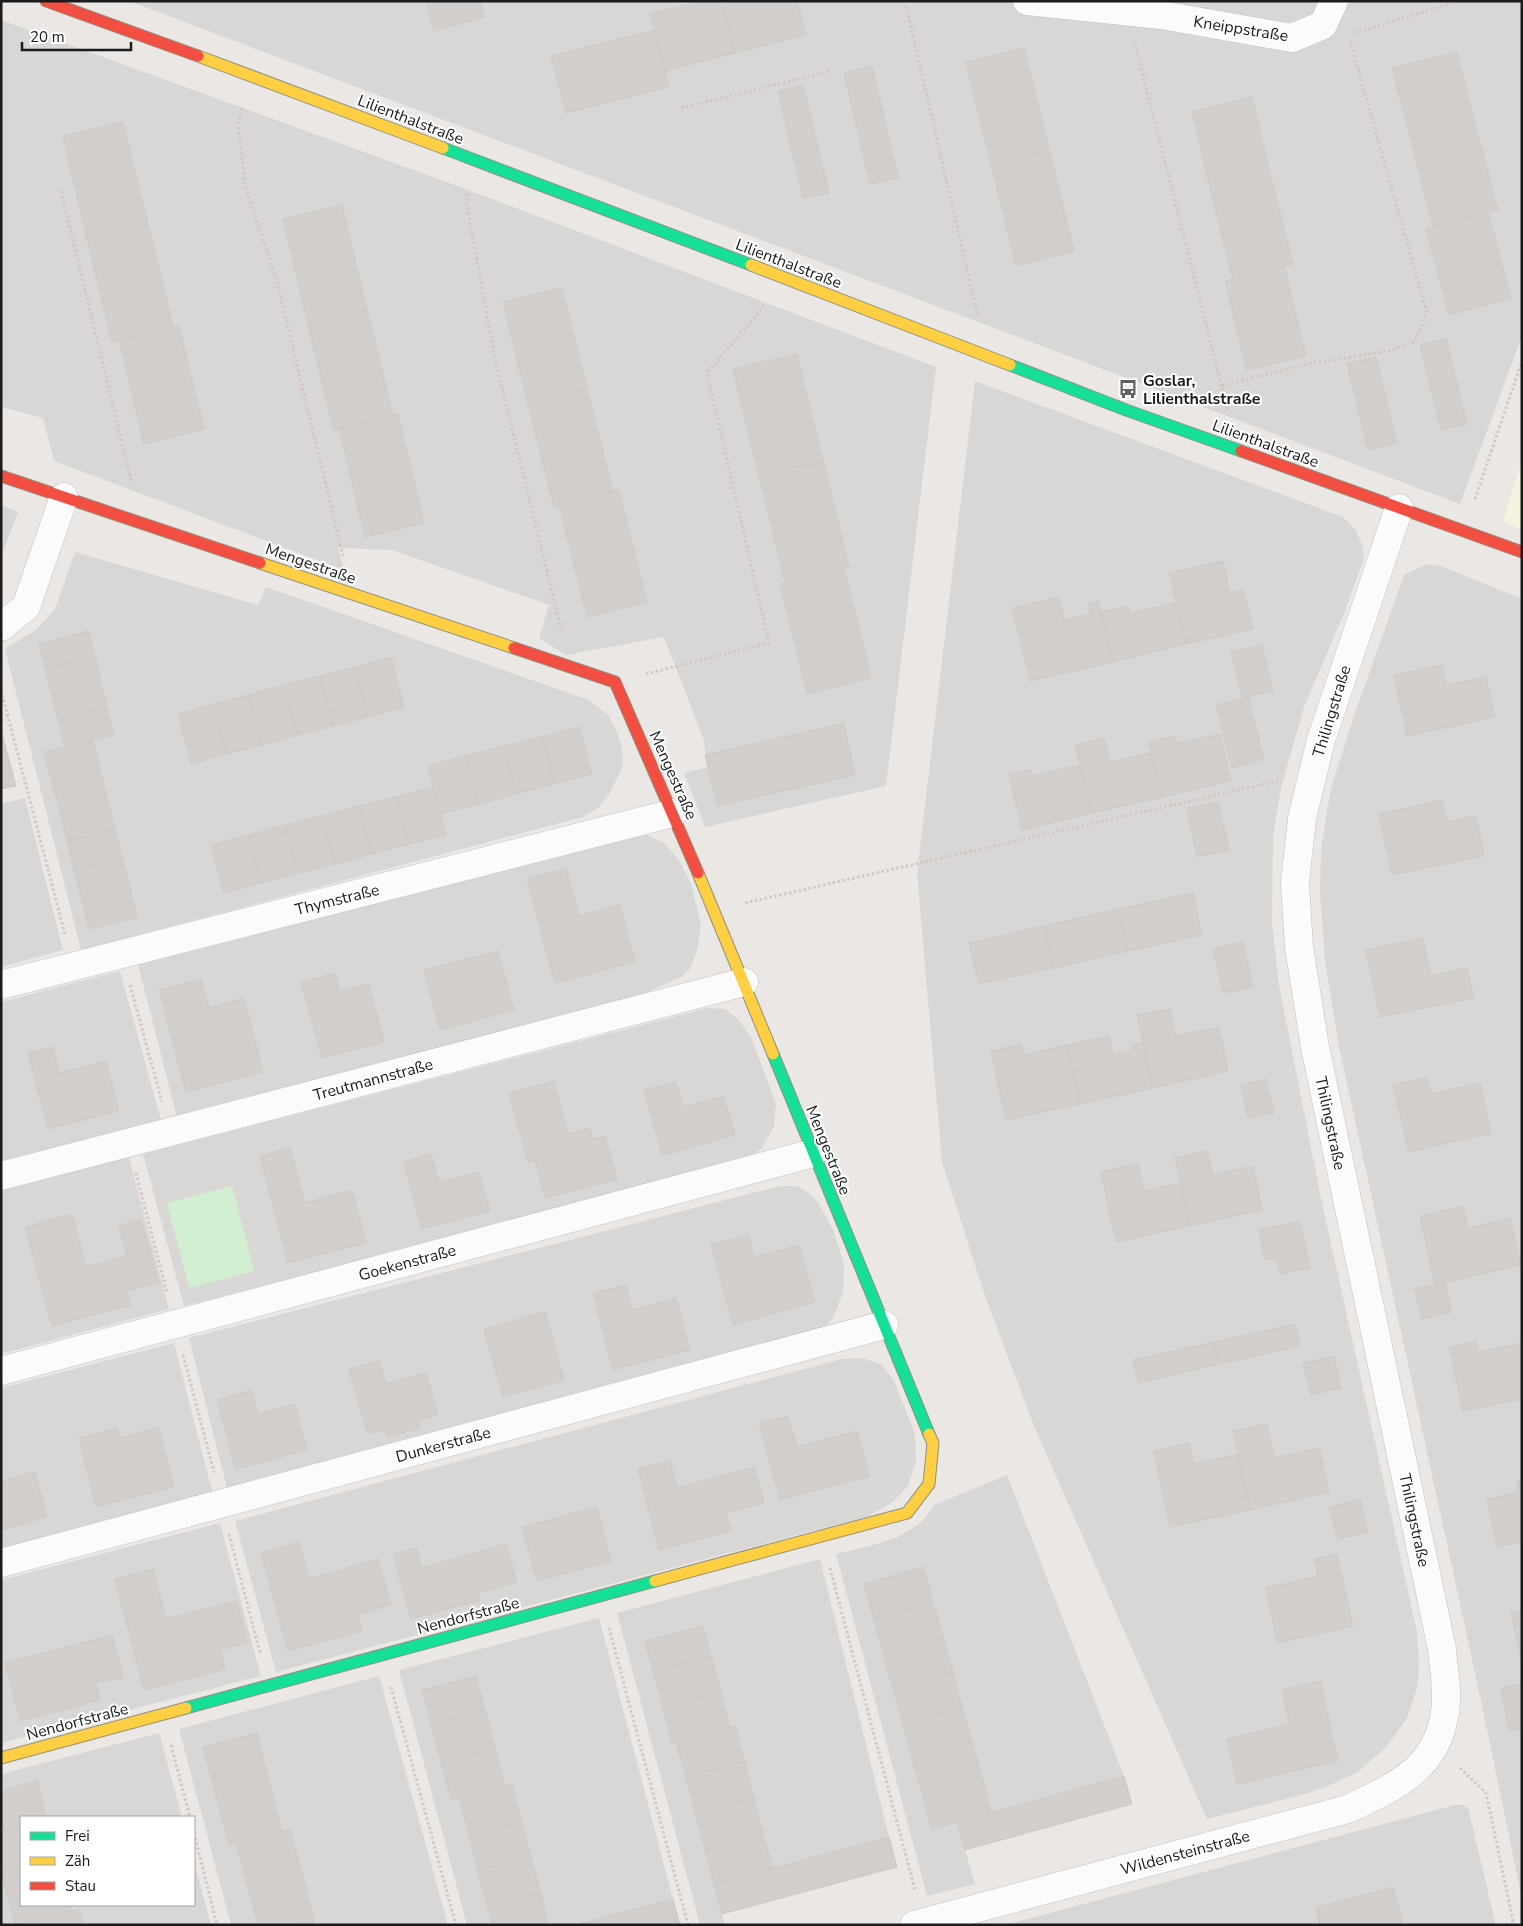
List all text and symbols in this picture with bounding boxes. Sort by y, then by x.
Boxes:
street label: Kneippstraße [1192,11,1290,47]
scale bar [22,20,131,52]
text: 20 m [30,27,65,47]
street label: Lilienthalstraße [354,90,467,150]
street label: Lilienthalstraße [732,234,845,294]
place label: Goslar, Lilienthalstraße [1143,370,1261,410]
bus stop icon: Goslar, Lilienthalstraße [1117,378,1139,400]
street label: Lilienthalstraße [1209,414,1322,473]
street label: Mengestraße [262,538,359,590]
street label: Thilingstraße [1308,663,1356,760]
street label: Mengestraße [644,728,702,823]
street label: Thymstraße [293,879,382,921]
street label: Treutmannstraße [311,1053,436,1107]
street label: Thilingstraße [1309,1074,1351,1172]
street label: Mengestraße [800,1102,856,1198]
street label: Goekenstraße [356,1239,458,1287]
street label: Dunkerstraße [393,1422,493,1468]
street label: Thilingstraße [1393,1471,1435,1569]
street label: Nendorfstraße [415,1592,522,1640]
street label: Nendorfstraße [24,1698,131,1746]
legend [20,1816,195,1906]
street label: Wildensteinstraße [1118,1825,1252,1881]
text: Frei [65,1826,90,1846]
text: Zäh [65,1851,90,1871]
text: Stau [65,1876,96,1896]

